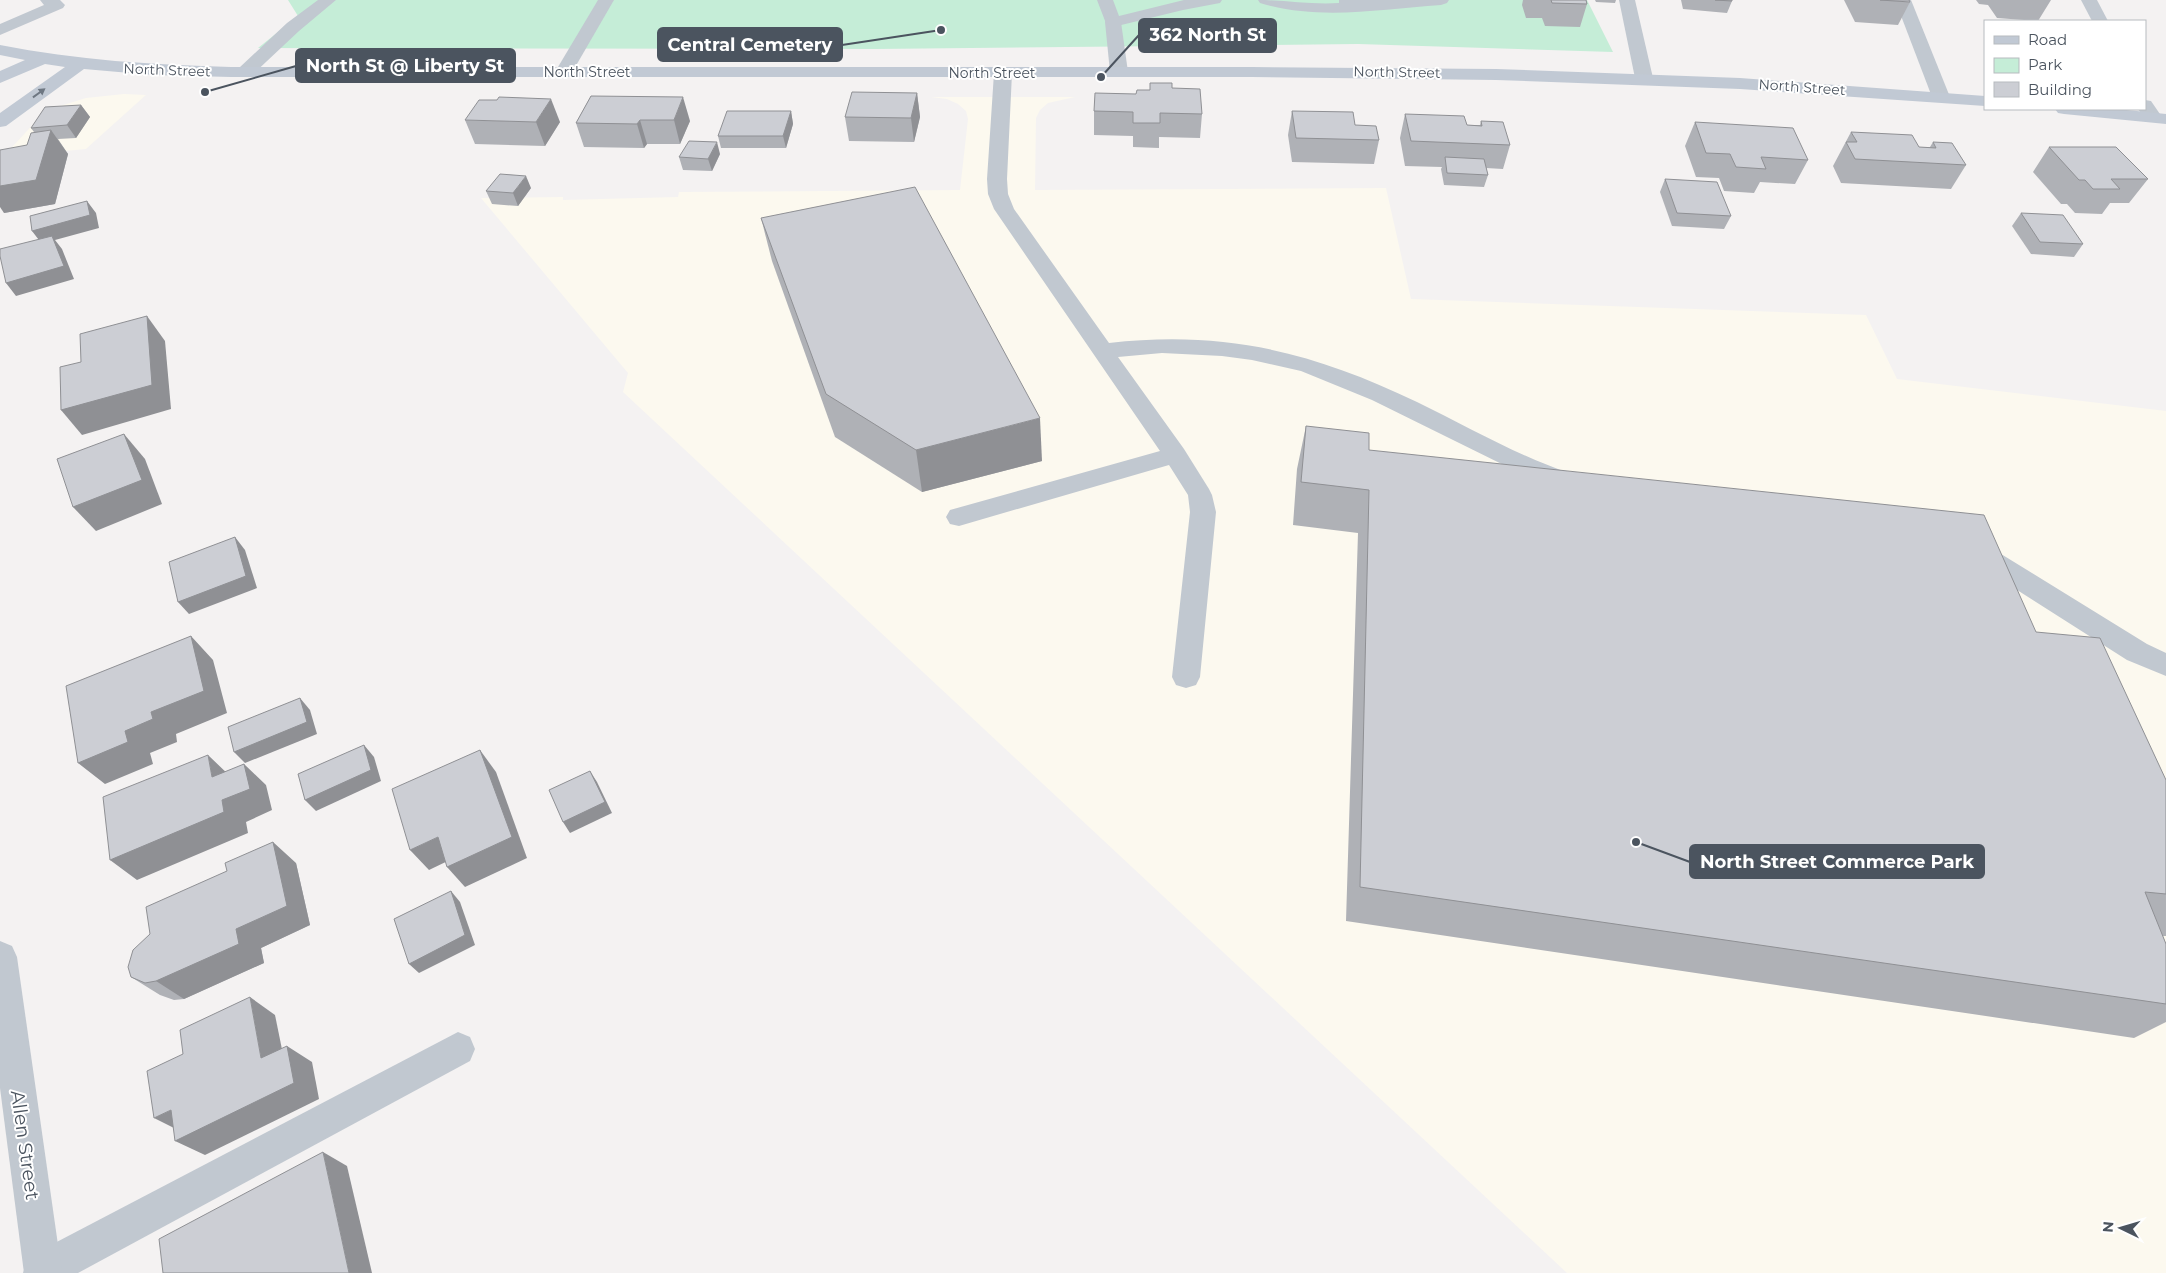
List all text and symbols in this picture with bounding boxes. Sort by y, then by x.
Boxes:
callout: 362 North St [1139,19,1276,52]
legend [1984,20,2146,110]
text: 362 North St [1149,24,1267,46]
callout: Central Cemetery [658,28,842,61]
text: Road [2028,30,2067,49]
text: Central Cemetery [668,34,833,56]
callout: North St @ Liberty St [296,49,515,82]
text: North St @ Liberty St [306,55,504,77]
text: Park [2028,55,2062,74]
street label: North Street [123,59,211,81]
street label: North Street [1353,62,1441,82]
street label: North Street [543,63,631,81]
street label: North Street [948,64,1036,82]
street label: North Street [1758,75,1846,99]
text: Building [2028,80,2092,99]
one-way arrow [33,88,46,98]
callout: North Street Commerce Park [1690,845,1984,878]
text: North Street Commerce Park [1700,851,1974,873]
street label: Allen Street [6,1089,44,1202]
north arrow [2096,1203,2146,1253]
text: N [2099,1220,2118,1233]

